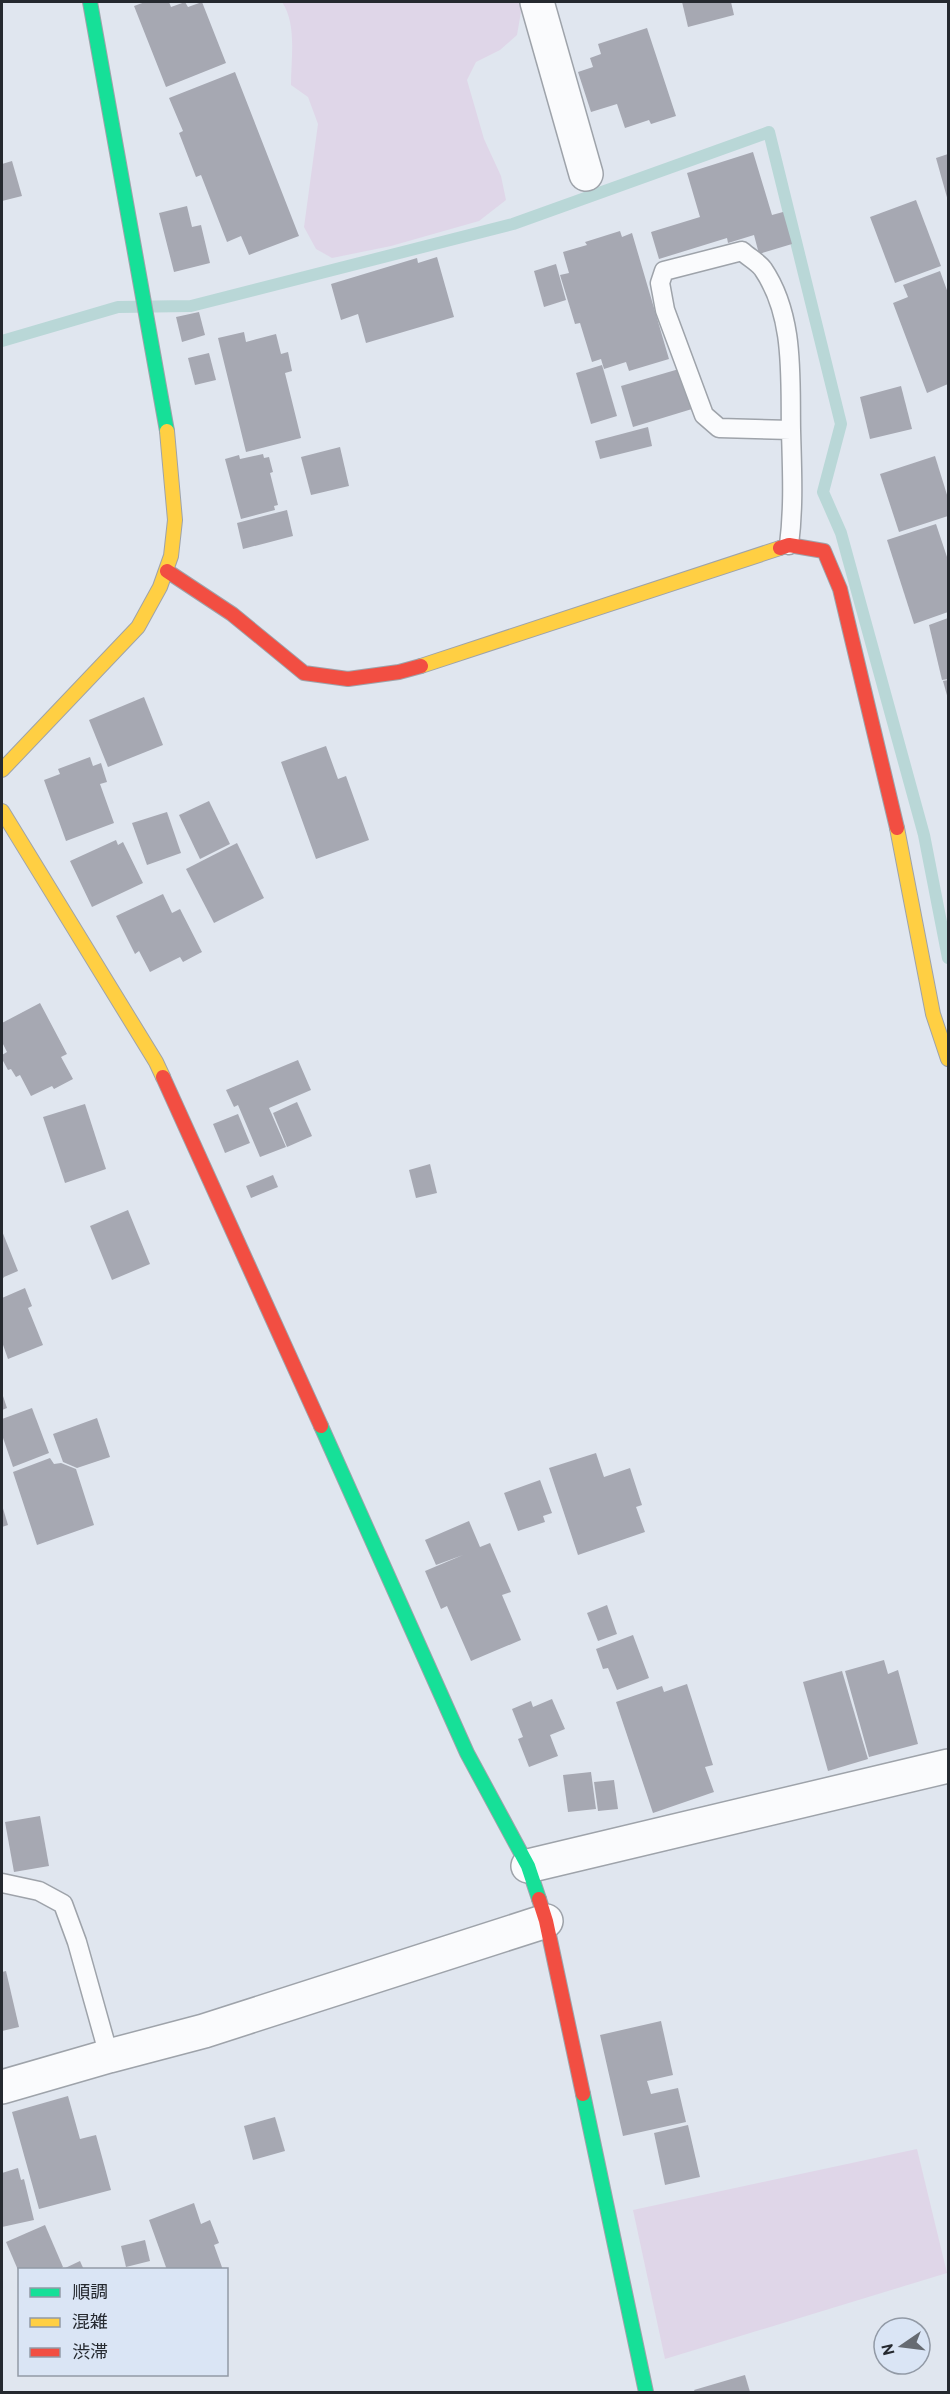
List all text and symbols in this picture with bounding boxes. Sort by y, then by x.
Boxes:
legend [18,2268,228,2376]
text: 順調 [72,2282,108,2305]
text: 混雑 [72,2312,108,2335]
north arrow [872,2316,932,2376]
text: N [878,2341,900,2357]
text: 渋滞 [72,2342,108,2365]

